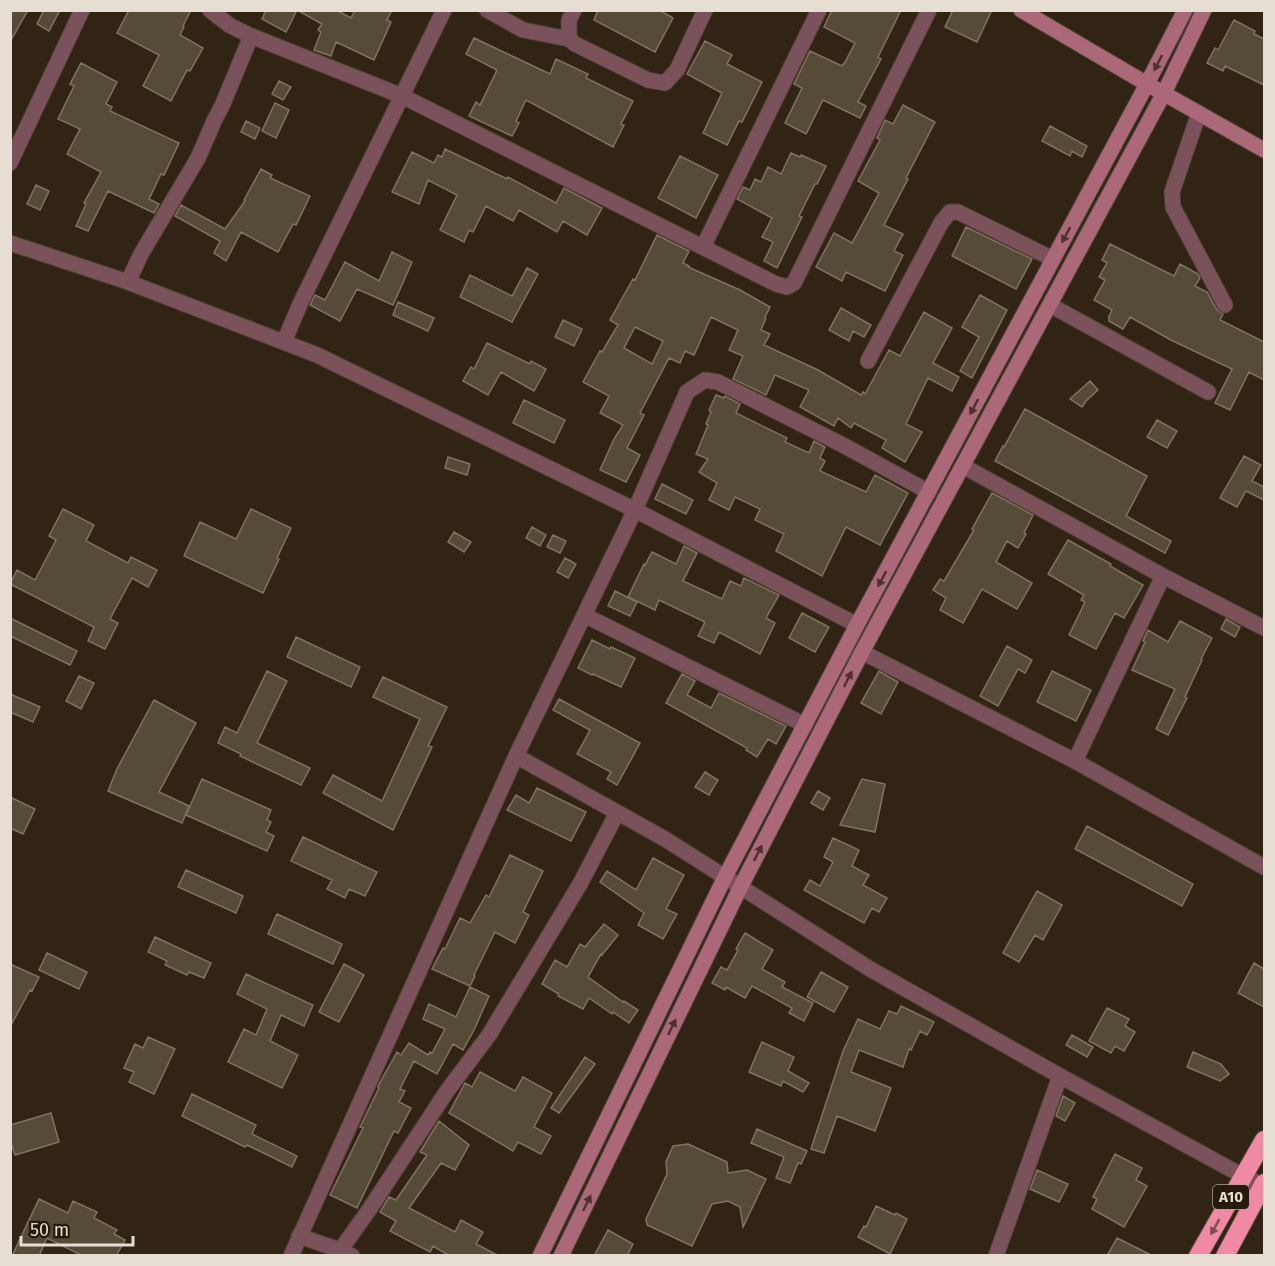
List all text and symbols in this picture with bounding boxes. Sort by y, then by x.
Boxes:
one-way arrow [1153,54,1163,71]
one-way arrow [1061,226,1071,243]
one-way arrow [969,398,979,415]
one-way arrow [878,570,887,587]
one-way arrow [843,671,853,688]
one-way arrow [753,844,763,861]
one-way arrow [668,1019,677,1036]
road number: A10 [1213,1185,1249,1209]
one-way arrow [582,1194,592,1211]
scale bar [21,1209,134,1247]
text: 50 m [30,1219,69,1241]
one-way arrow [1209,1219,1220,1235]

